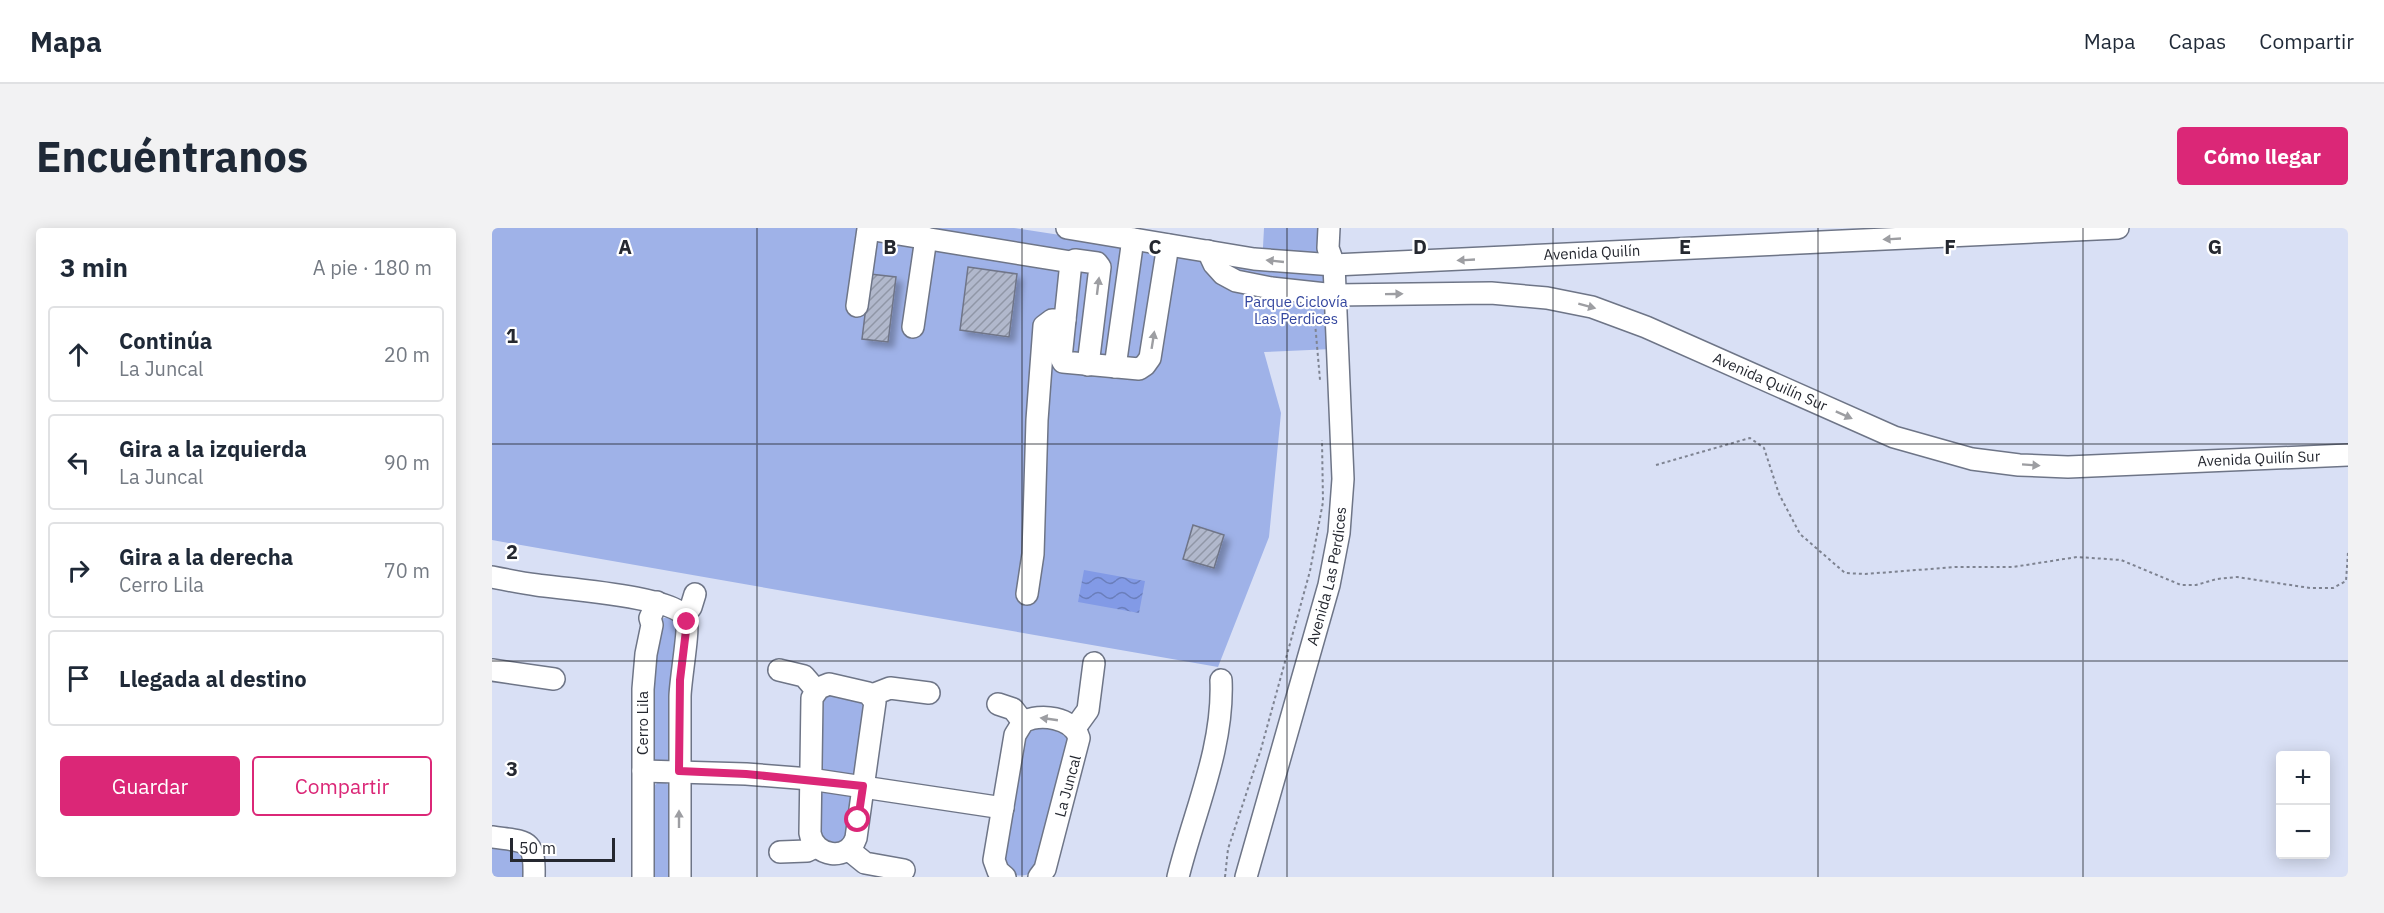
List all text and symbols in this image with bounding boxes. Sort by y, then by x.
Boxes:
text: Mapa [30,23,102,60]
text: Mapa [2084,27,2135,55]
text: Capas [2168,27,2226,55]
text: Compartir [2259,27,2354,55]
button: Cómo llegar [2177,127,2348,185]
text: Encuéntranos [36,129,308,184]
text: A [618,233,632,260]
text: B [883,233,897,260]
text: C [1148,233,1162,260]
text: D [1413,233,1427,260]
text: E [1679,233,1691,260]
text: F [1944,233,1956,260]
text: G [2208,233,2222,260]
one-way arrow [1882,235,1901,244]
street label: Avenida Quilín [1543,241,1641,264]
text: 3 min [60,250,128,284]
text: A pie · 180 m [313,254,432,281]
one-way arrow [1457,256,1476,265]
one-way arrow [1266,257,1285,266]
one-way arrow [1093,277,1102,296]
one-way arrow [1384,289,1403,299]
park label: Parque Ciclovía Las Perdices [1244,292,1348,328]
one-way arrow [1578,302,1597,312]
text: 1 [506,322,518,349]
text: Continúa [119,326,212,355]
one-way arrow [1149,330,1158,349]
icon: ahead [62,338,95,371]
text: 20 m [384,341,430,368]
street label: Avenida Quilín Sur [1710,348,1831,415]
text: La Juncal [119,355,204,382]
one-way arrow [1836,411,1853,420]
text: Gira a la izquierda [119,434,307,463]
icon: left [62,446,95,479]
street label: Avenida Quilín Sur [2197,446,2321,470]
text: 90 m [384,449,430,476]
one-way arrow [2022,461,2041,470]
text: La Juncal [119,463,204,490]
street label: Avenida Las Perdices [1302,506,1350,648]
text: 2 [506,538,518,565]
text: Gira a la derecha [119,542,293,571]
icon: right [62,554,95,587]
text: 70 m [384,557,430,584]
text: Cerro Lila [119,571,204,598]
route end [673,608,699,634]
icon: arrive [62,662,95,695]
text: Llegada al destino [119,664,307,693]
street label: Cerro Lila [633,691,652,755]
one-way arrow [1039,715,1058,724]
map controls [2276,751,2330,859]
button: + [2276,751,2330,805]
street label: La Juncal [1050,753,1085,819]
text: 3 [506,755,518,782]
button: Guardar [60,756,240,816]
button: Compartir [252,756,432,816]
button: − [2276,805,2330,859]
route start [844,806,870,832]
one-way arrow [674,809,684,828]
scale bar [510,835,615,862]
text: 50 m [519,838,556,858]

